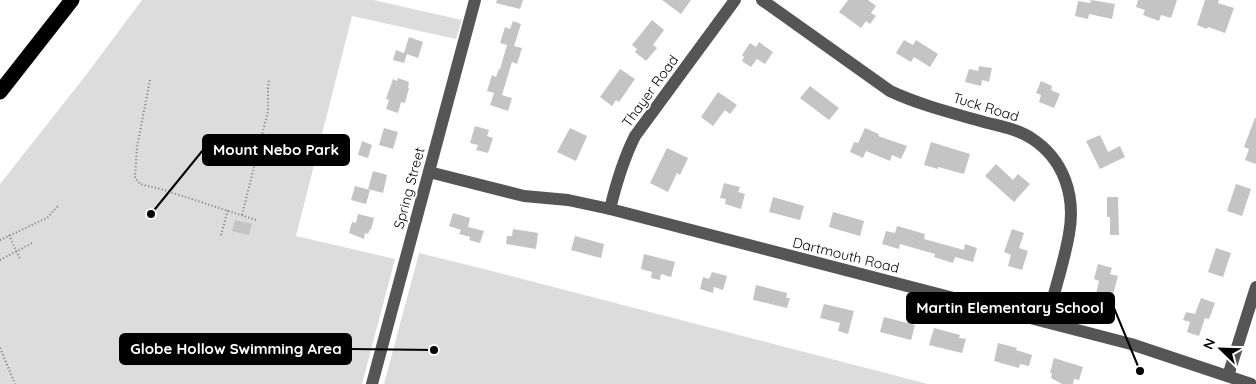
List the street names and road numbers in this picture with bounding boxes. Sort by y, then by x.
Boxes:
street label: Thayer Road [618,51,682,131]
street label: Tuck Road [951,88,1021,126]
street label: Spring Street [389,145,429,231]
street label: Dartmouth Road [791,233,901,277]

